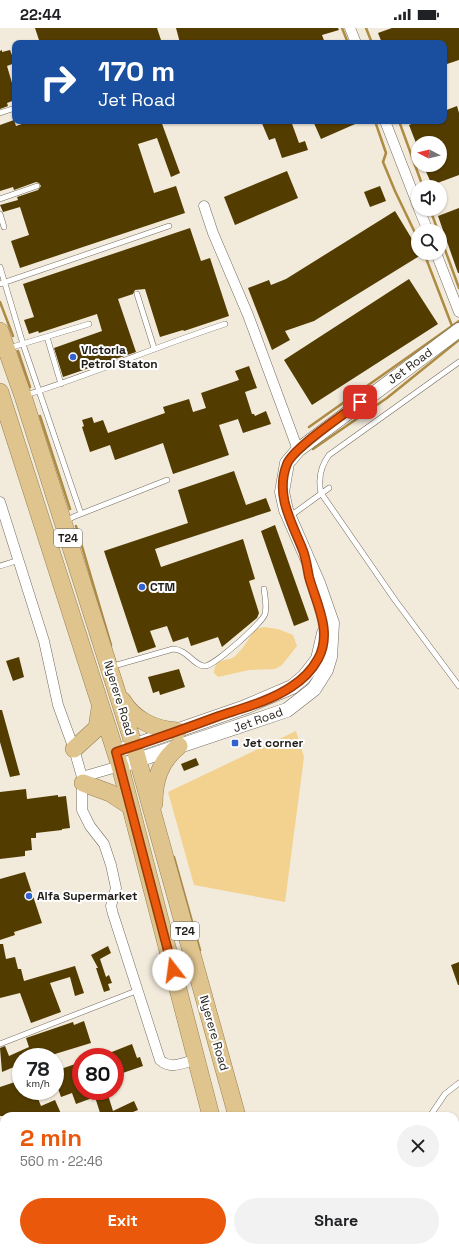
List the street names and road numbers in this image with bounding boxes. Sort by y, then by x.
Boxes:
street label: Jet Road [384,344,436,388]
road number: T24 [54,529,82,547]
street label: Nyerere Road [100,658,138,738]
street label: Jet Road [231,704,285,736]
road number: T24 [171,922,199,940]
street label: Nyerere Road [196,993,232,1073]

